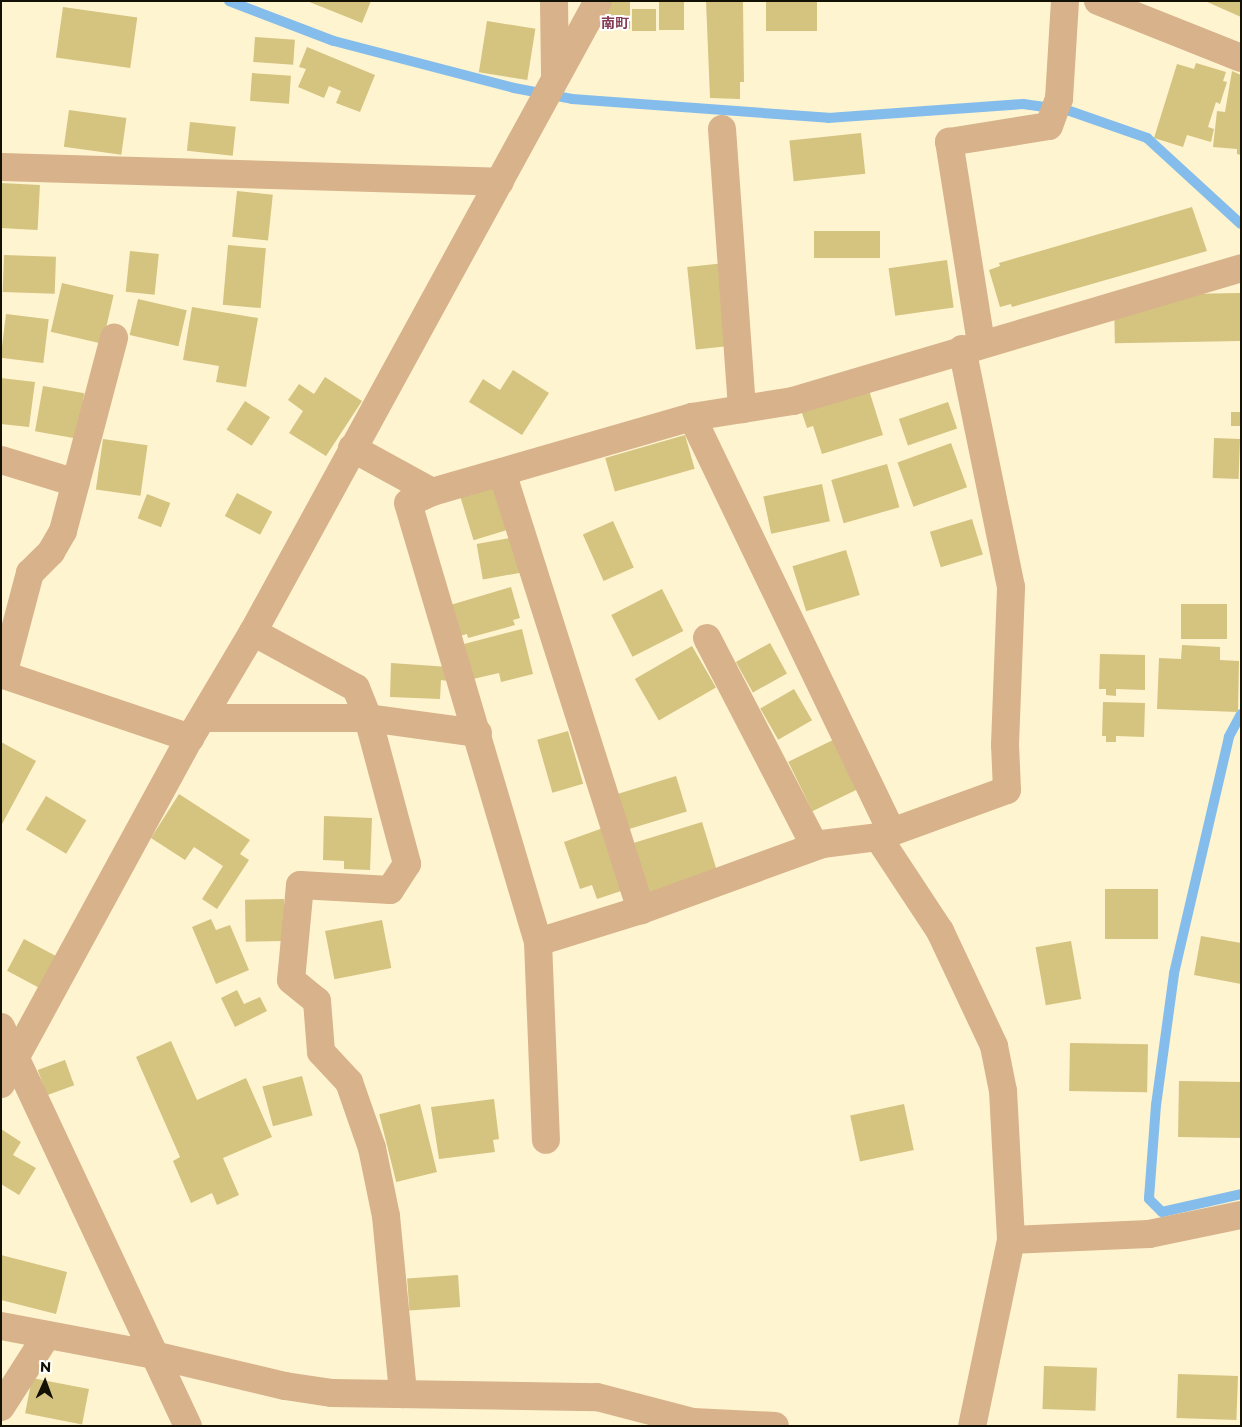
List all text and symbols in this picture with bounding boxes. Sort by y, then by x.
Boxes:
district label: 南町 [601,15,629,31]
north arrow [20,1357,70,1407]
text: N [40,1358,51,1376]

